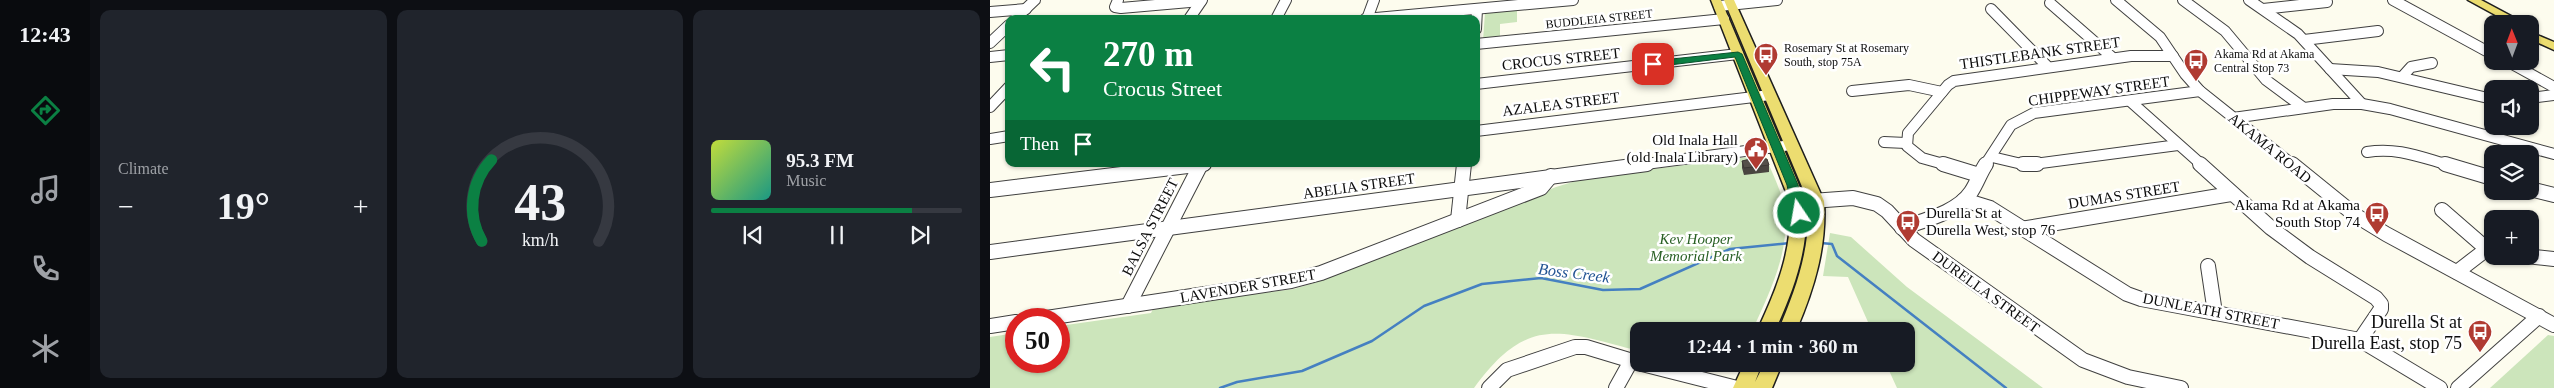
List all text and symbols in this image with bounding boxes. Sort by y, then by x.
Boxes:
street label: BUDDLEIA STREET [1545,6,1654,32]
north arrow [2484,15,2539,70]
map controls [2484,15,2539,265]
text: 12:43 [19,22,71,47]
street label: THISTLEBANK STREET [1959,34,2121,72]
icon: left [1020,35,1085,100]
text: 270 m [1103,35,1193,74]
place label: Rosemary St at Rosemary South, stop 75A [1784,41,1909,69]
bus stop icon: Rosemary St at Rosemary South, stop 75A [1753,42,1779,76]
pin [1632,43,1674,85]
street label: CROCUS STREET [1501,45,1621,73]
place label: Akama Rd at Akama Central Stop 73 [2214,47,2315,75]
bus stop icon: Akama Rd at Akama Central Stop 73 [2183,48,2209,82]
icon: arrive [1639,50,1667,78]
street label: CHIPPEWAY STREET [2027,73,2171,109]
text: Crocus Street [1103,76,1222,101]
button: sound [2484,80,2539,135]
street label: AZALEA STREET [1502,89,1620,119]
icon: directions [28,93,63,128]
street label: AKAMA ROAD [2225,110,2315,186]
icon: arrive [1069,130,1097,158]
place label: Old Inala Hall (old Inala Library) [1626,132,1738,166]
text: Then [1020,133,1059,154]
public building icon: Old Inala Hall (old Inala Library) [1743,136,1769,170]
button: layers [2484,145,2539,200]
text: 95.3 FM [786,150,854,171]
text: Climate [118,160,169,177]
street label: ABELIA STREET [1302,170,1416,202]
icon: music [28,172,63,207]
text: Music [786,172,826,189]
text: 43 [514,174,566,231]
street label: BALSA STREET [1119,176,1181,278]
street label: DUMAS STREET [2067,178,2181,212]
text: 19° [217,185,270,227]
position arrow [1772,186,1824,238]
text: − [118,191,134,222]
text: + [353,191,369,222]
place label: Akama Rd at Akama South Stop 74 [2235,197,2360,230]
bus stop icon: Akama Rd at Akama South Stop 74 [2364,201,2390,235]
place label: Durella St at Durella West, stop 76 [1926,205,2056,238]
bus stop icon: Durella St at Durella West, stop 76 [1895,209,1921,243]
button: + [2484,210,2539,265]
icon: previous [739,221,767,249]
icon: pause [823,221,851,249]
icon: next [906,221,934,249]
text: km/h [522,230,558,250]
park label: Kev Hooper Memorial Park [1649,231,1742,264]
street label: DURELLA STREET [1930,248,2042,336]
icon: phone [28,251,63,286]
water label: Boss Creek [1537,260,1612,286]
street label: LAVENDER STREET [1179,266,1317,306]
street label: DUNLEATH STREET [2141,290,2281,332]
speed limit sign: 50 [1005,308,1070,373]
place label: Durella St at Durella East, stop 75 [2311,312,2462,353]
bus stop icon: Durella St at Durella East, stop 75 [2467,319,2493,353]
icon: climate [28,331,63,366]
text: 12:44 · 1 min · 360 m [1687,336,1858,357]

